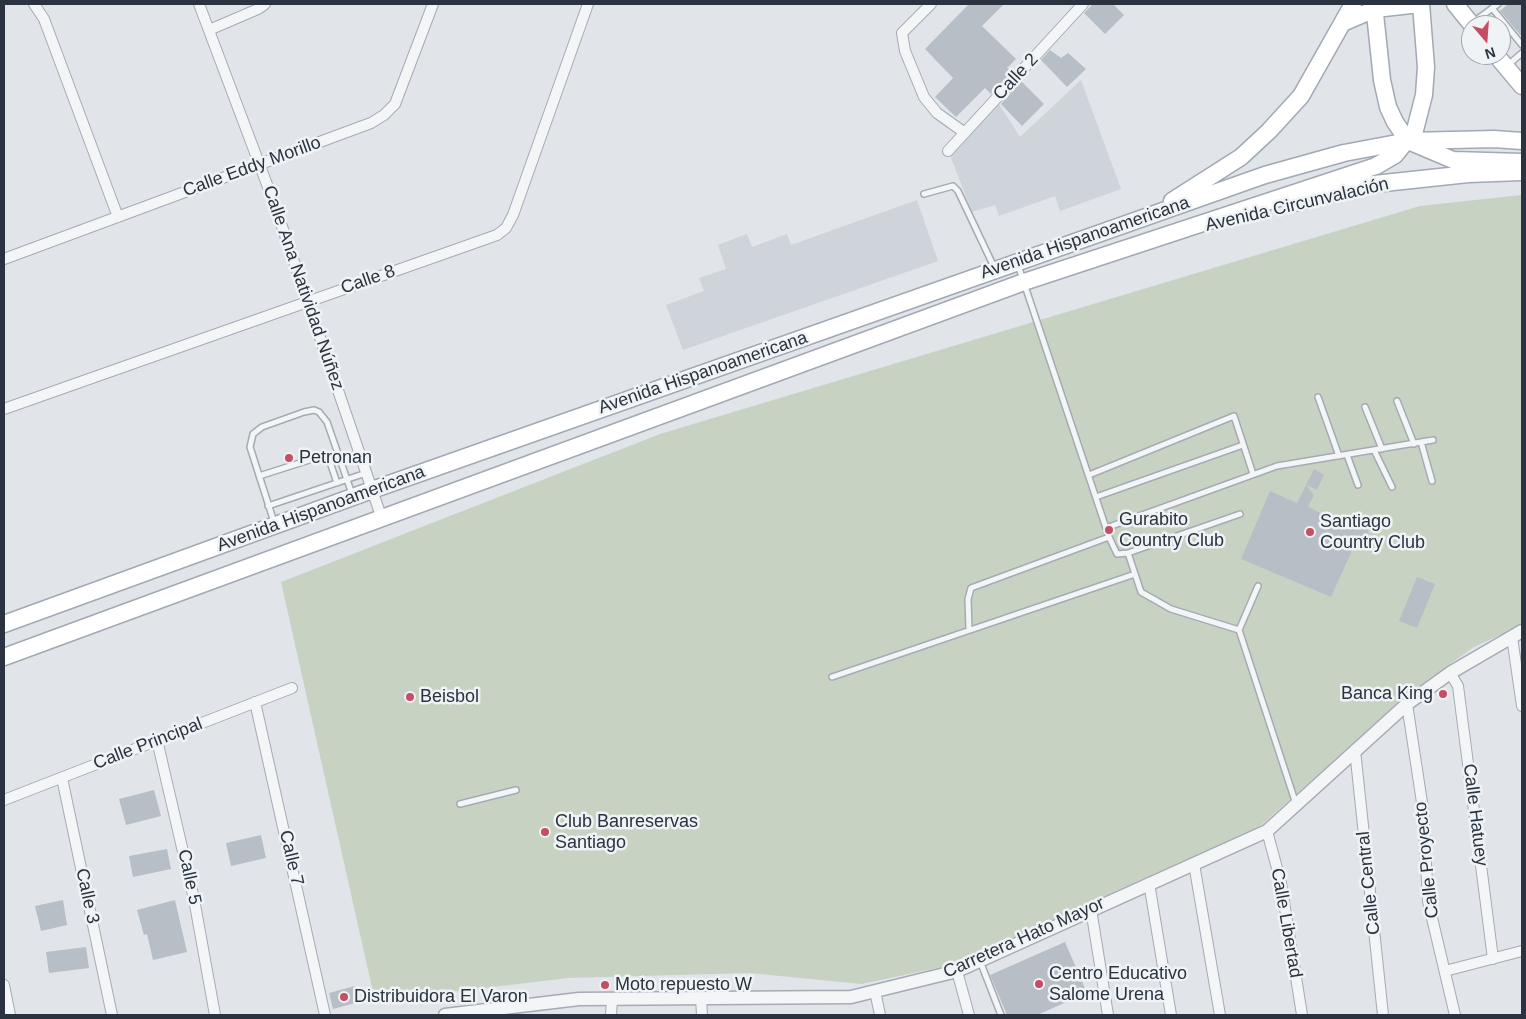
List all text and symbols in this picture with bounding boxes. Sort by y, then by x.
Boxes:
north arrow [1461,15,1511,65]
text: N [1483,44,1498,62]
street label: Calle 2 [989,49,1043,105]
street label: Calle Eddy Morillo [180,132,324,202]
street label: Avenida Circunvalación [1203,173,1391,237]
street label: Calle Ana Natividad Núñez [258,183,348,393]
street label: Avenida Hispanoamericana [978,192,1192,284]
street label: Calle 8 [338,261,398,299]
street label: Avenida Hispanoamericana [596,327,810,419]
place label: Petronan [299,447,372,469]
marker: Petronan [283,452,295,464]
street label: Avenida Hispanoamericana [214,461,428,557]
place label: Gurabito Country Club [1119,509,1224,552]
place label: Santiago Country Club [1320,511,1425,554]
marker: Gurabito Country Club [1103,524,1115,536]
marker: Santiago Country Club [1304,526,1316,538]
place label: Banca King [1341,683,1433,705]
place label: Beisbol [420,686,479,708]
marker: Banca King [1437,688,1449,700]
marker: Beisbol [404,691,416,703]
street label: Calle Principal [90,713,206,775]
street label: Calle Hatuey [1458,763,1492,867]
street label: Calle Proyecto [1410,801,1444,919]
place label: Club Banreservas Santiago [555,811,698,854]
marker: Club Banreservas Santiago [539,826,551,838]
street label: Calle 7 [274,828,308,888]
street label: Calle Central [1353,830,1385,936]
street label: Calle 5 [173,847,205,907]
street label: Calle 3 [71,866,103,926]
street label: Calle Libertad [1266,866,1306,980]
street label: Carretera Hato Mayor [940,893,1108,983]
place label: Centro Educativo Salome Urena [1049,963,1187,1006]
place label: Moto repuesto W [615,974,752,996]
marker: Centro Educativo Salome Urena [1033,978,1045,990]
marker: Moto repuesto W [599,979,611,991]
place label: Distribuidora El Varon [354,986,528,1008]
marker: Distribuidora El Varon [338,991,350,1003]

